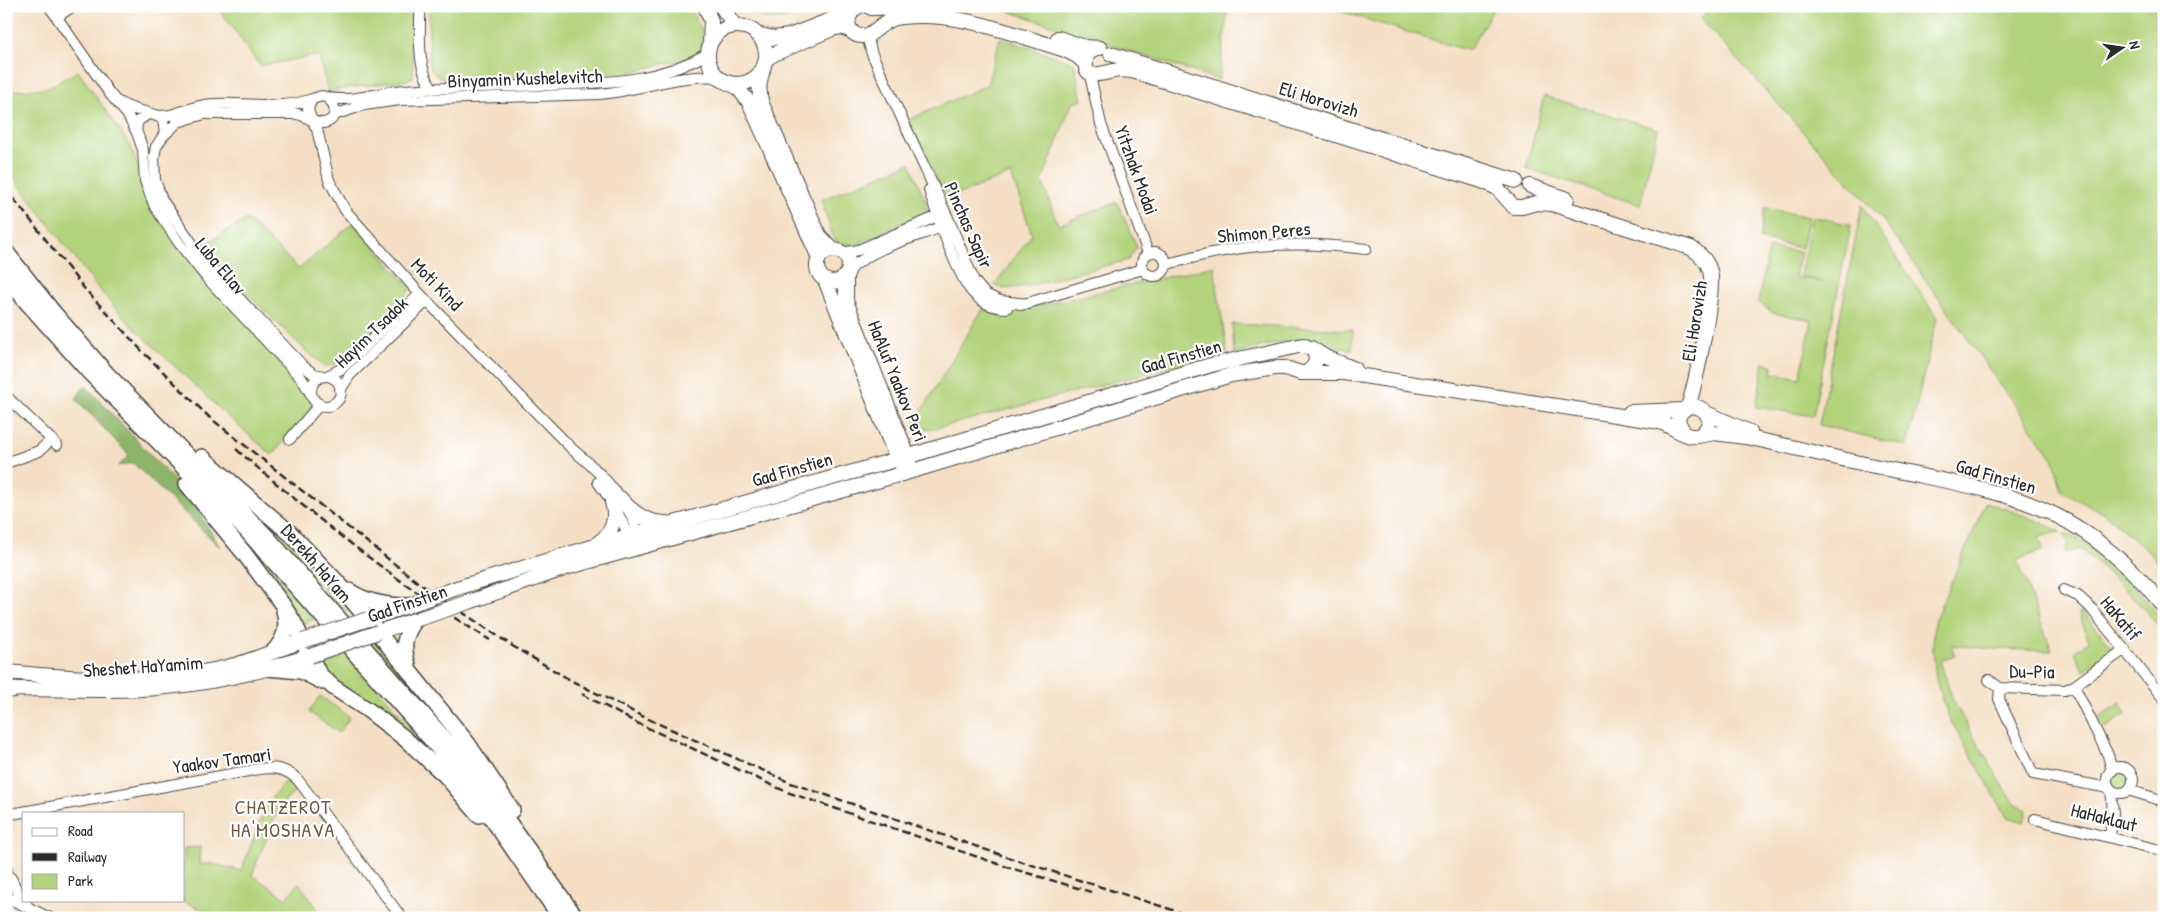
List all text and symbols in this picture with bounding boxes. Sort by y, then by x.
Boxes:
north arrow [2098,22,2148,72]
text: N [2125,39,2145,51]
street label: Binyamin Kushelevitch [447,62,603,94]
street label: Eli Horovizh [1276,75,1362,123]
street label: Yitzhak Modai [1109,122,1165,218]
street label: Pinchas Sapir [938,178,1000,273]
street label: Shimon Peres [1216,215,1312,249]
street label: Luba Eliav [189,232,253,300]
street label: Moti Kind [405,252,469,317]
street label: Eli Horovizh [1675,279,1713,363]
street label: Hayim Tsadok [329,290,413,373]
street label: HaAluf Yaakov Peri [862,317,934,445]
street label: Gad Finstien [1138,332,1224,380]
street label: Gad Finstien [749,445,835,493]
street label: Gad Finstien [1953,452,2039,500]
street label: Derekh HaYam [275,518,359,608]
street label: Gad Finstien [364,577,450,629]
street label: HaKatif [2095,590,2148,646]
street label: Sheshet HaYamim [82,649,204,683]
street label: Du-Pia [2009,658,2055,684]
street label: Yaakov Tamari [171,740,273,780]
district label: CHATZEROT HA'MOSHAVA [231,793,335,843]
street label: HaHaklaut [2068,796,2140,838]
legend [22,812,185,902]
text: Road [68,820,93,841]
text: Railway [68,846,107,867]
text: Park [68,870,93,891]

